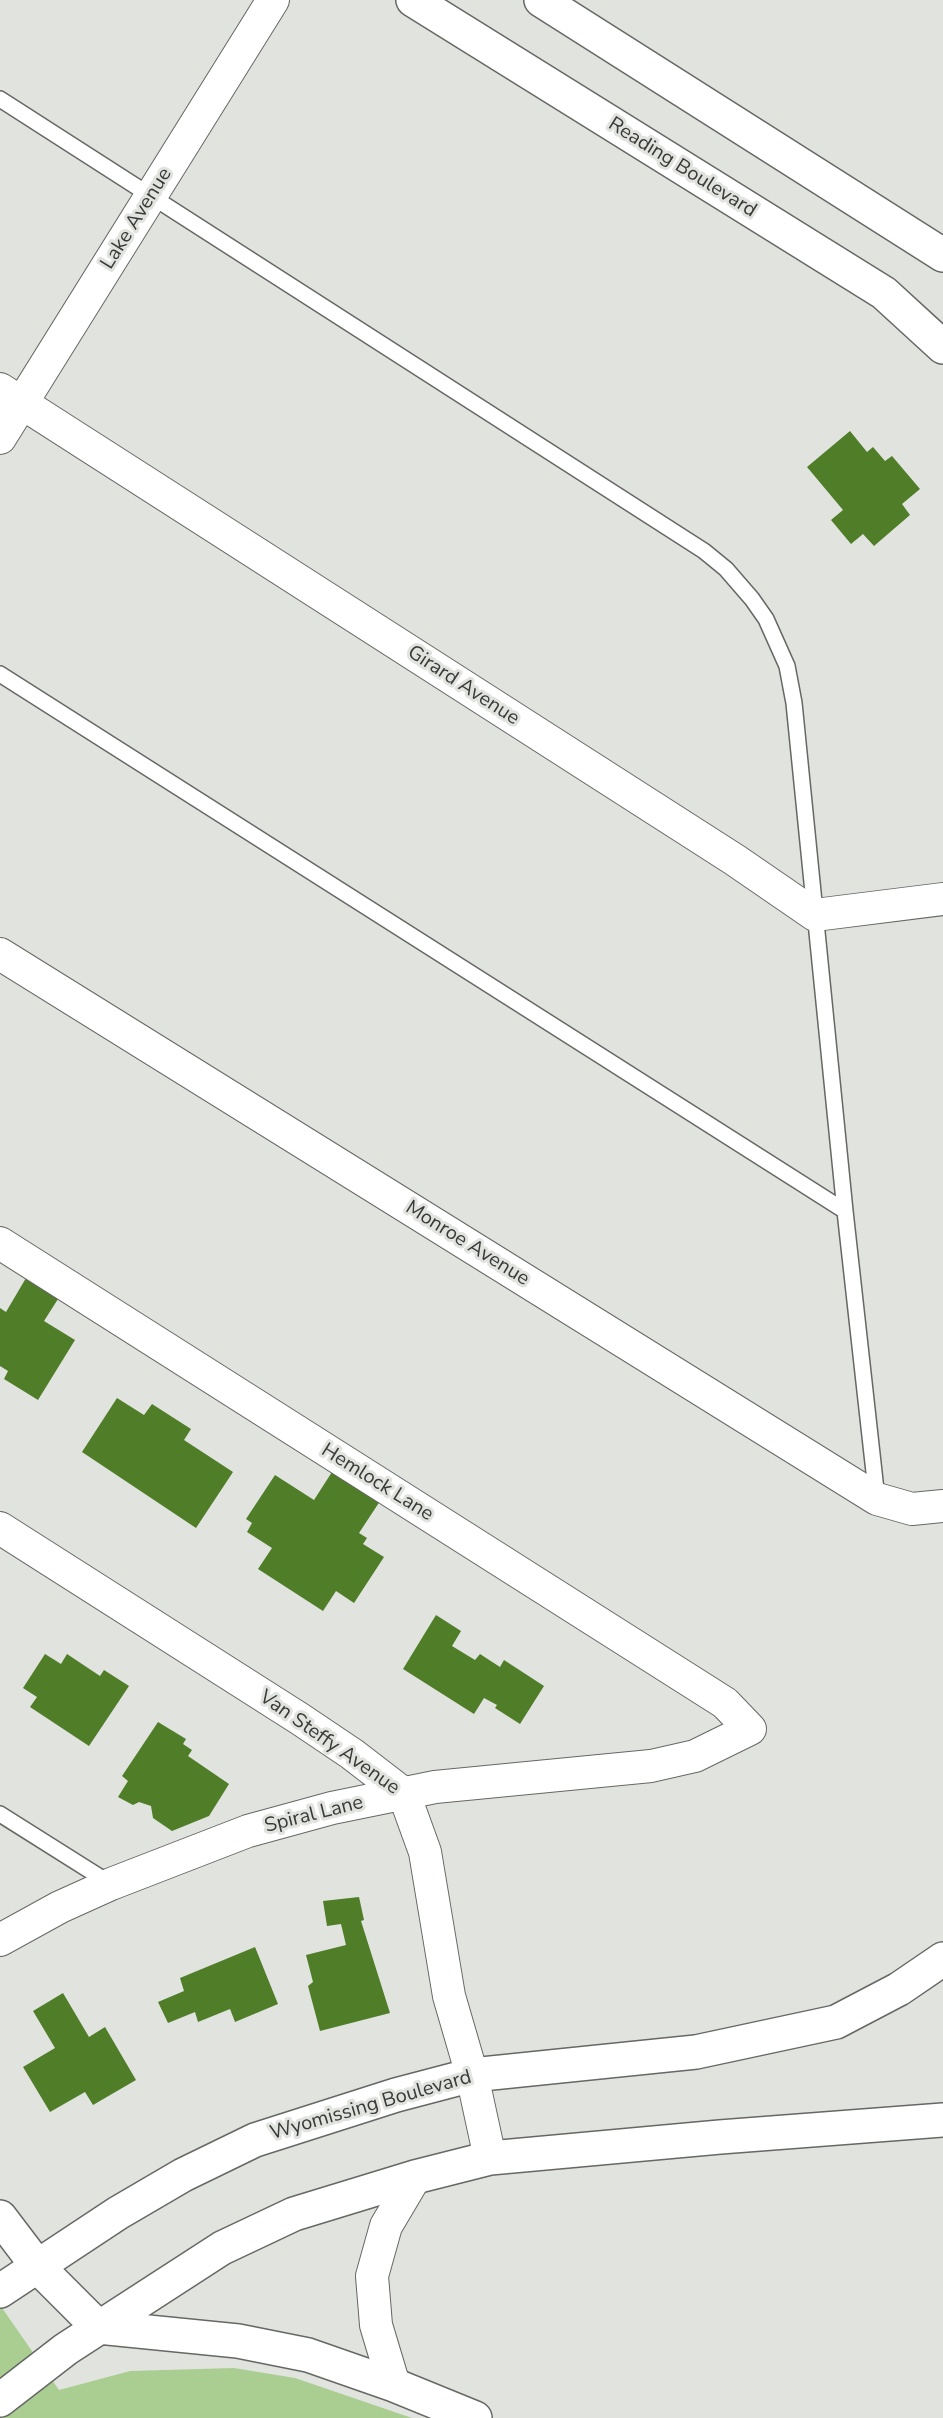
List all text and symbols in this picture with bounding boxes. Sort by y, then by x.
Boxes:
street label: Reading Boulevard [603,113,761,223]
street label: Lake Avenue [96,164,178,274]
street label: Girard Avenue [402,641,524,731]
street label: Monroe Avenue [401,1196,533,1292]
street label: Hemlock Lane [316,1439,438,1527]
street label: Van Steffy Avenue [254,1686,404,1800]
street label: Spiral Lane [262,1791,366,1839]
street label: Wyomissing Boulevard [268,2066,474,2146]

